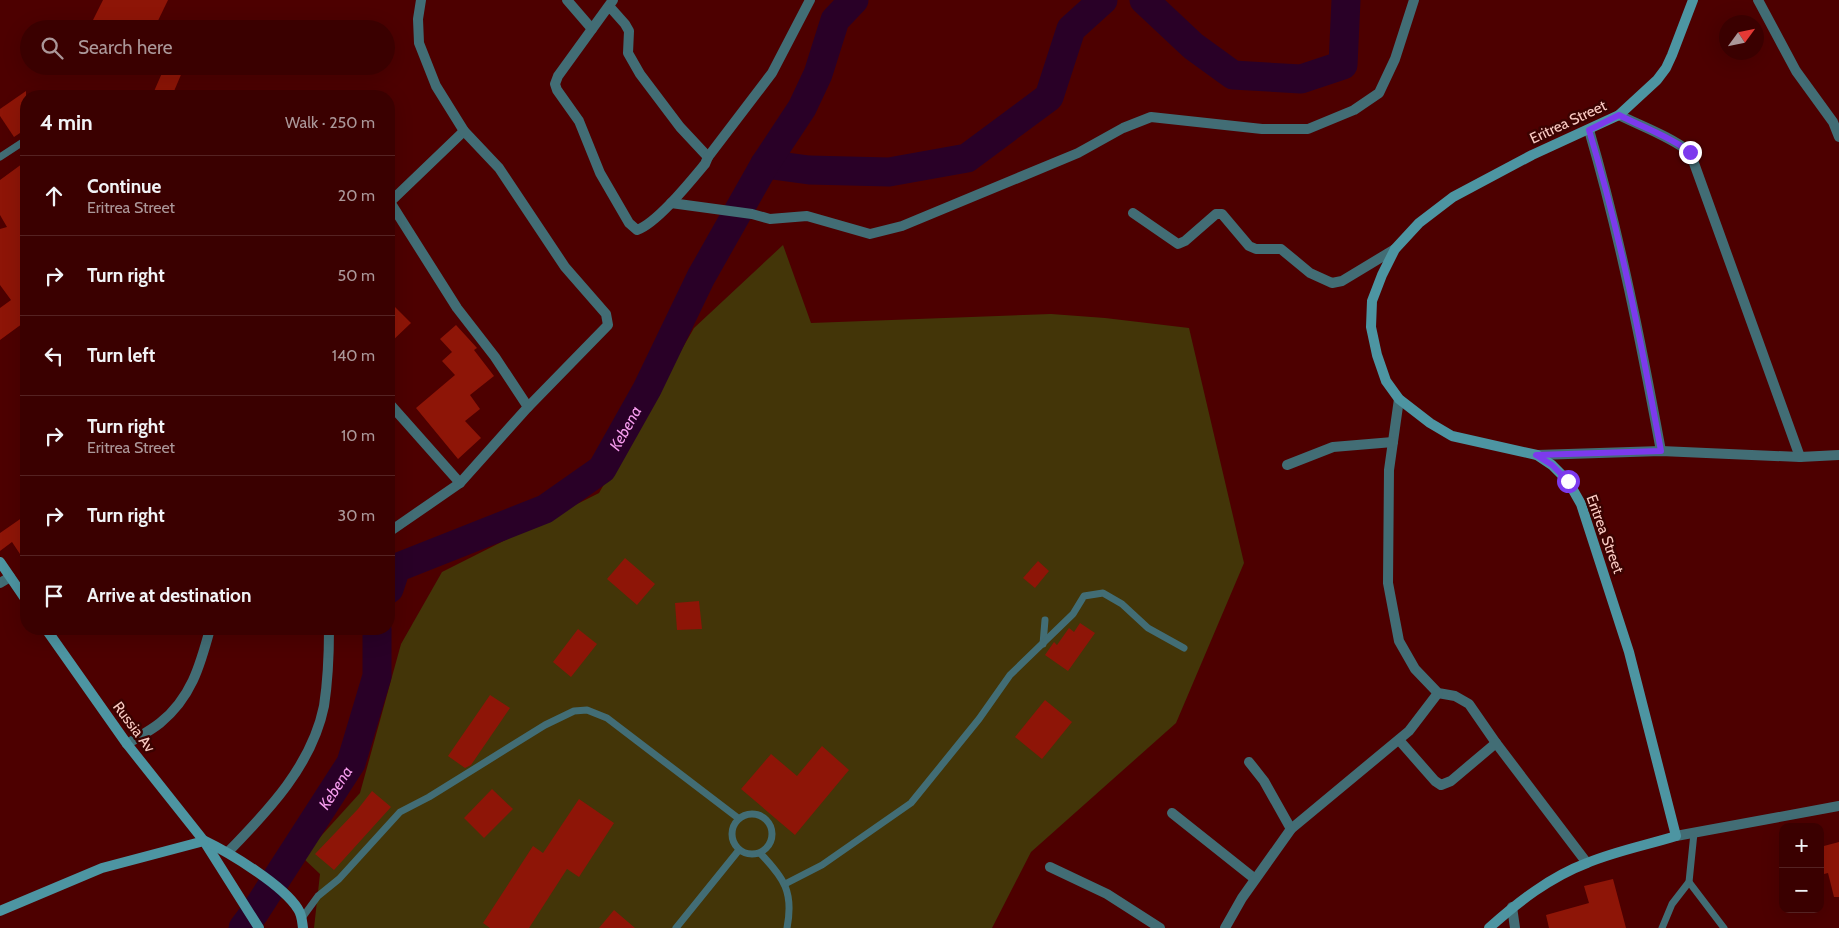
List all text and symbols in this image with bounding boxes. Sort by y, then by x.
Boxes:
north arrow [1719,15,1764,60]
search box [20,20,395,75]
icon: search [38,34,66,62]
text: Search here [78,36,172,59]
street label: Eritrea Street [1527,96,1609,148]
text: 4 min [40,110,93,135]
text: Walk · 250 m [285,113,375,132]
route end [1679,141,1702,164]
text: Continue [87,175,161,198]
icon: ahead [40,182,68,210]
text: 20 m [338,186,375,205]
text: Eritrea Street [87,198,175,217]
icon: right [40,262,68,290]
text: Turn right [87,264,165,287]
text: 50 m [338,266,375,285]
icon: left [40,342,68,370]
text: Turn left [87,344,155,367]
text: 140 m [332,346,375,365]
water label: Kebena [605,403,646,454]
text: Turn right [87,415,165,438]
icon: right [40,422,68,450]
text: 10 m [341,426,375,445]
text: Eritrea Street [87,438,175,457]
route start [1557,470,1580,493]
street label: Eritrea Street [1582,492,1628,576]
icon: right [40,502,68,530]
text: Turn right [87,504,165,527]
text: 30 m [338,506,375,525]
icon: arrive [40,582,68,610]
text: Arrive at destination [87,584,251,607]
street label: Russia Av [109,698,159,756]
water label: Kebena [315,762,357,813]
map controls [1779,823,1824,913]
button: + [1779,823,1824,868]
button: − [1779,868,1824,913]

